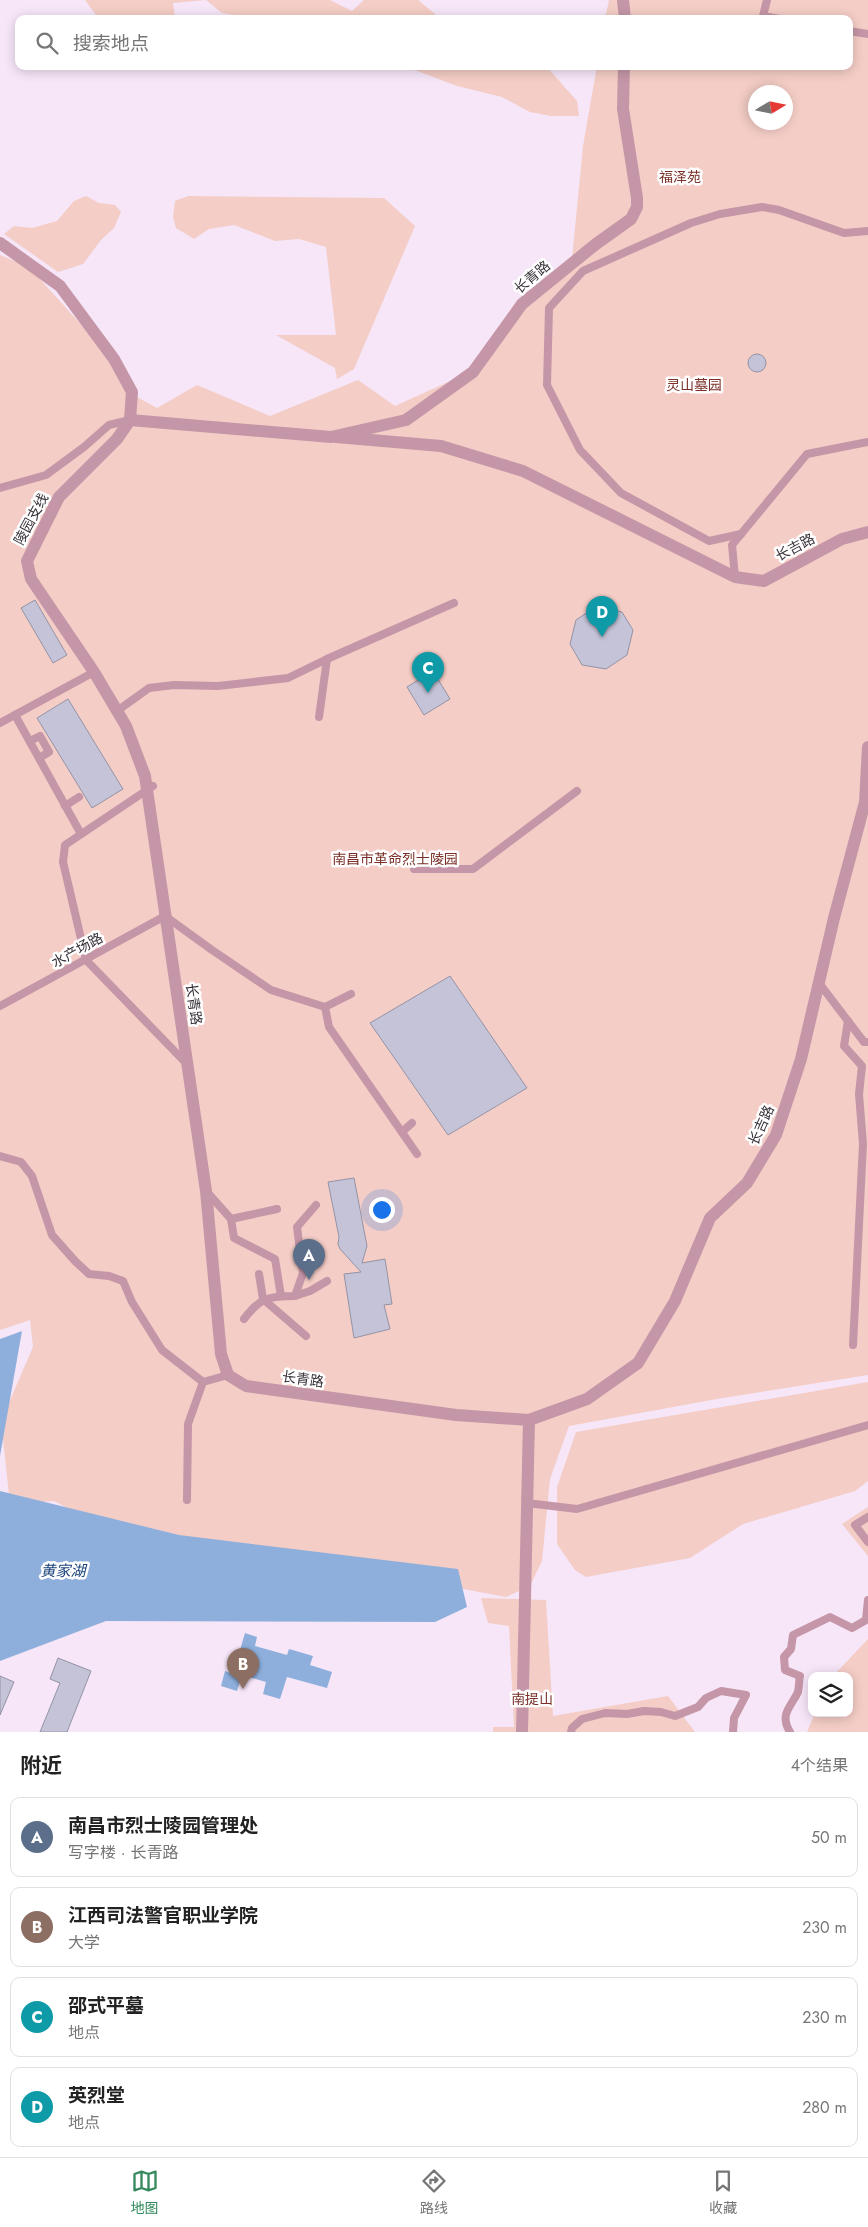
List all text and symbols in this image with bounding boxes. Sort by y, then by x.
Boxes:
search box [15,15,853,70]
icon: search [33,29,61,57]
text: 搜索地点 [73,30,149,57]
north arrow [748,85,793,130]
park label: 福泽苑 [659,167,701,187]
street label: 长青路 [509,256,555,298]
park label: 灵山墓园 [666,375,722,395]
street label: 陵园支线 [9,490,53,548]
street label: 长吉路 [772,528,818,566]
pin: D [586,596,618,637]
pin: C [412,652,444,693]
park label: 南昌市革命烈士陵园 [332,849,458,869]
street label: 水产场路 [48,928,106,972]
street label: 长青路 [181,982,207,1026]
street label: 长吉路 [743,1102,779,1148]
your location [369,1197,395,1223]
pin: A [293,1239,325,1280]
street label: 长青路 [281,1366,325,1392]
water label: 黄家湖 [40,1560,87,1582]
pin: B [227,1648,259,1689]
map controls [808,1672,853,1717]
button: layers [808,1672,853,1717]
park label: 南提山 [511,1689,553,1709]
text: 附近 [20,1751,62,1781]
text: 4个结果 [791,1754,848,1777]
text: 南昌市烈士陵园管理处 [68,1812,258,1839]
text: A [31,1826,43,1849]
text: 50 m [811,1826,847,1849]
text: 写字楼 · 长青路 [68,1841,178,1864]
text: 江西司法警官职业学院 [68,1902,258,1929]
text: B [32,1916,42,1939]
text: 230 m [802,1916,847,1939]
text: 大学 [68,1931,100,1954]
text: 邵式平墓 [68,1992,144,2019]
text: C [31,2006,43,2029]
text: 230 m [802,2006,847,2029]
text: 地点 [68,2021,100,2044]
text: 英烈堂 [68,2082,125,2109]
text: D [31,2096,43,2119]
text: 280 m [802,2096,847,2119]
text: 地点 [68,2111,100,2134]
tab: 地图 [131,2167,159,2218]
tab: 路线 [420,2167,448,2218]
tab: 收藏 [709,2167,737,2218]

